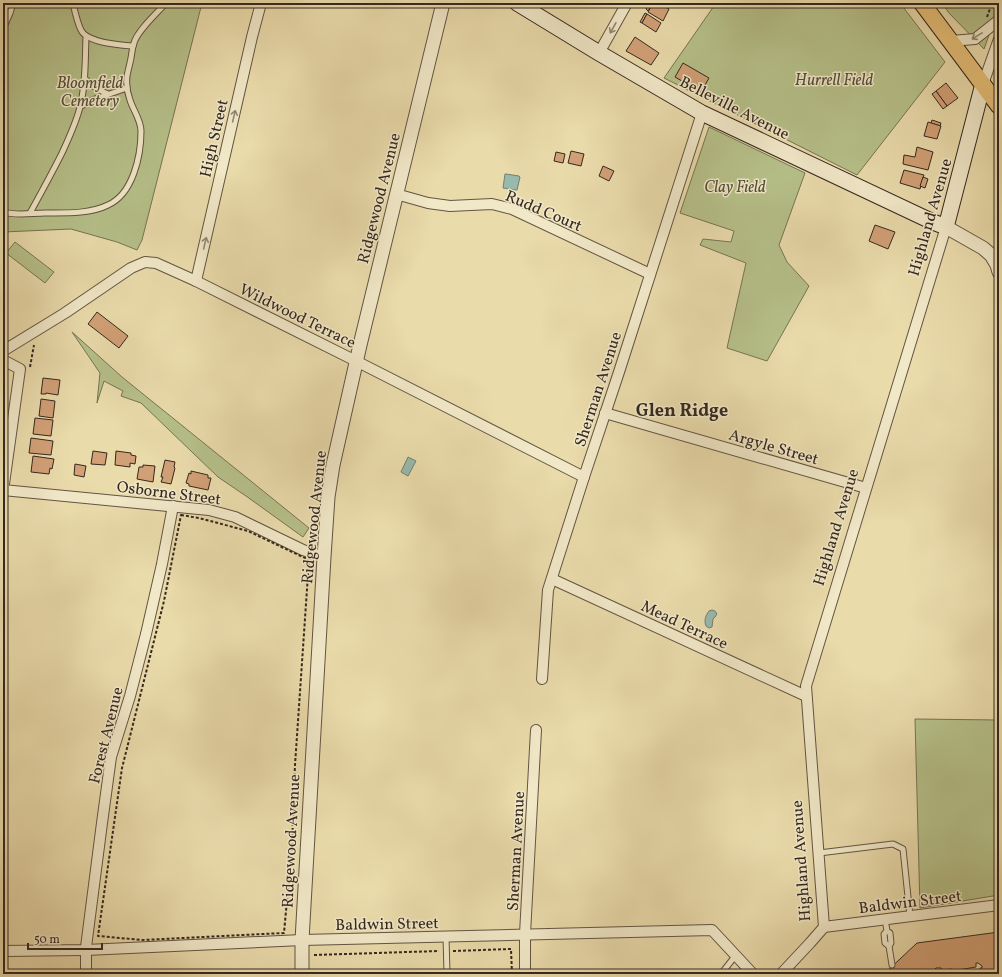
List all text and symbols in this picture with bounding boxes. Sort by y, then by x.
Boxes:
one-way arrow [609,22,617,34]
one-way arrow [971,32,983,40]
park label: Hurrell Field [795,70,873,92]
street label: Belleville Avenue [675,72,793,146]
park label: Bloomfield Cemetery [57,73,124,113]
street label: High Street [195,97,235,180]
one-way arrow [230,110,238,123]
street label: Ridgewood Avenue [353,131,407,266]
street label: Highland Avenue [904,156,958,279]
park label: Clay Field [704,177,766,199]
street label: Rudd Court [501,186,585,238]
one-way arrow [201,237,209,250]
street label: Wildwood Terrace [235,279,359,355]
street label: Sherman Avenue [570,329,628,450]
district label: Glen Ridge [636,399,728,424]
street label: Argyle Street [726,425,821,471]
street label: Ridgewood Avenue [297,449,333,585]
street label: Highland Avenue [809,466,865,589]
street label: Osborne Street [115,477,222,511]
street label: Mead Terrace [637,596,731,656]
street label: Forest Avenue [84,685,130,786]
street label: Ridgewood Avenue [278,774,306,909]
street label: Sherman Avenue [503,791,531,912]
street label: Highland Avenue [787,800,817,922]
street label: Baldwin Street [857,886,963,920]
street label: Baldwin Street [335,913,439,937]
scale bar [28,925,102,951]
text: 50 m [34,932,60,948]

